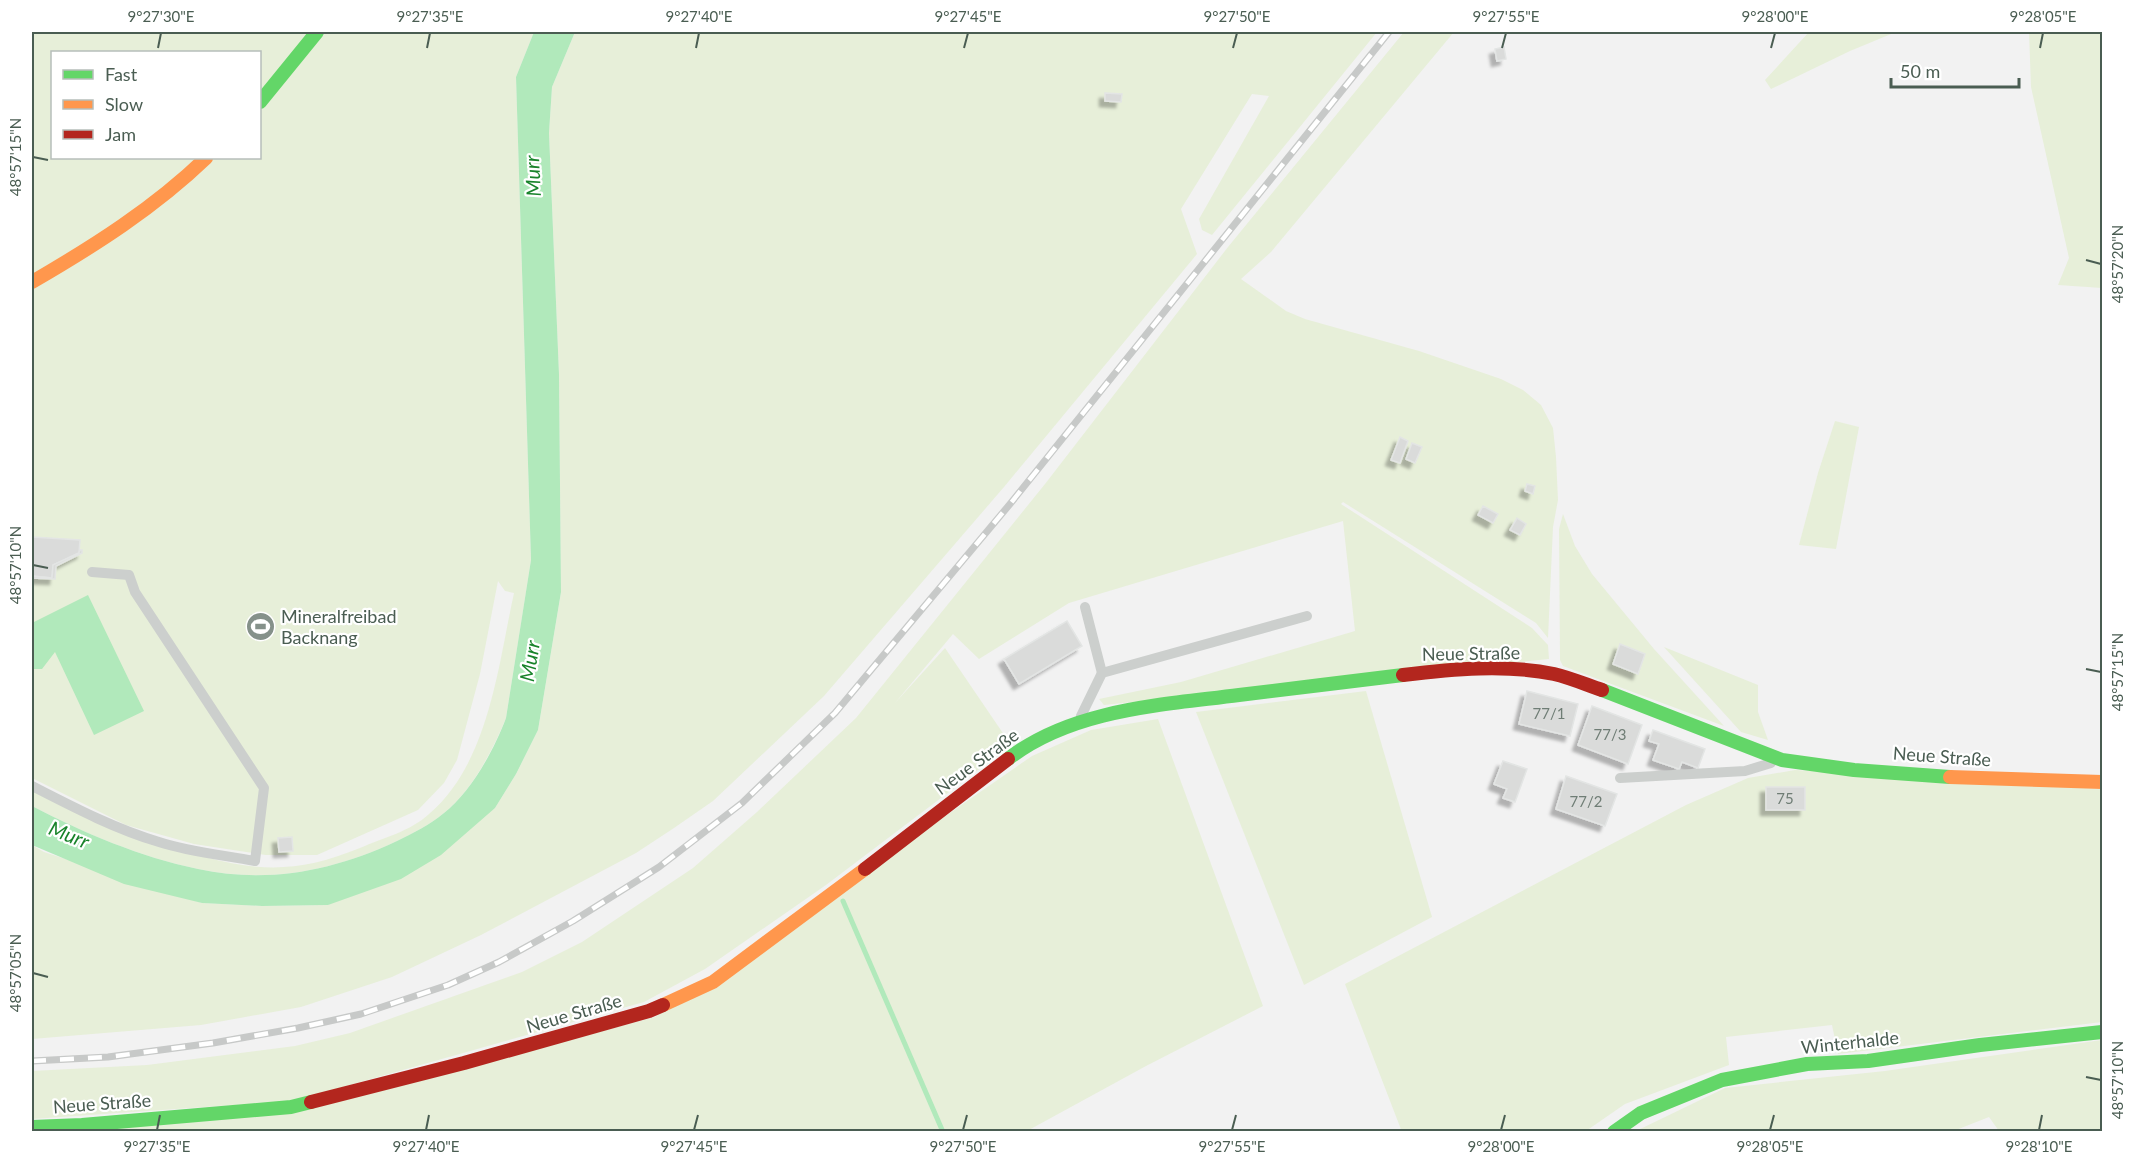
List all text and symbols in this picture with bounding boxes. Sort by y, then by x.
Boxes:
text: 9°27'30"E [128,7,195,25]
text: 9°27'35"E [397,7,464,25]
text: 9°27'40"E [666,7,733,25]
text: 9°27'45"E [935,7,1002,25]
text: 9°27'50"E [1204,7,1271,25]
text: 9°27'55"E [1473,7,1540,25]
text: 9°28'00"E [1742,7,1809,25]
text: 9°28'05"E [2010,7,2077,25]
legend [51,51,261,159]
scale bar [1891,51,2018,89]
text: 50 m [1900,60,1940,82]
text: Fast [105,63,138,85]
text: Slow [105,93,143,115]
text: 48°57'15"N [6,118,24,196]
text: Jam [105,123,136,145]
water label: Murr [519,154,545,197]
text: 48°57'20"N [2108,225,2126,303]
text: 48°57'10"N [6,526,24,604]
place label: Mineralfreibad Backnang [281,605,396,648]
sports icon: Mineralfreibad Backnang [244,611,276,643]
text: 48°57'15"N [2108,633,2126,711]
water label: Murr [514,637,544,683]
street label: Neue Straße [1422,641,1520,665]
house number: 77/1 [1533,704,1565,722]
street label: Neue Straße [930,723,1023,799]
house number: 77/3 [1594,725,1626,743]
street label: Neue Straße [1892,742,1992,770]
house number: 75 [1776,789,1794,807]
house number: 77/2 [1570,792,1602,810]
water label: Murr [46,815,94,853]
text: 48°57'05"N [6,934,24,1012]
street label: Neue Straße [523,989,624,1037]
street label: Winterhalde [1800,1026,1900,1058]
text: 48°57'10"N [2108,1041,2126,1119]
street label: Neue Straße [52,1089,152,1117]
text: 9°27'35"E [124,1137,191,1155]
text: 9°27'40"E [393,1137,460,1155]
text: 9°27'45"E [661,1137,728,1155]
text: 9°27'50"E [930,1137,997,1155]
text: 9°27'55"E [1199,1137,1266,1155]
text: 9°28'00"E [1468,1137,1535,1155]
text: 9°28'05"E [1737,1137,1804,1155]
text: 9°28'10"E [2006,1137,2073,1155]

